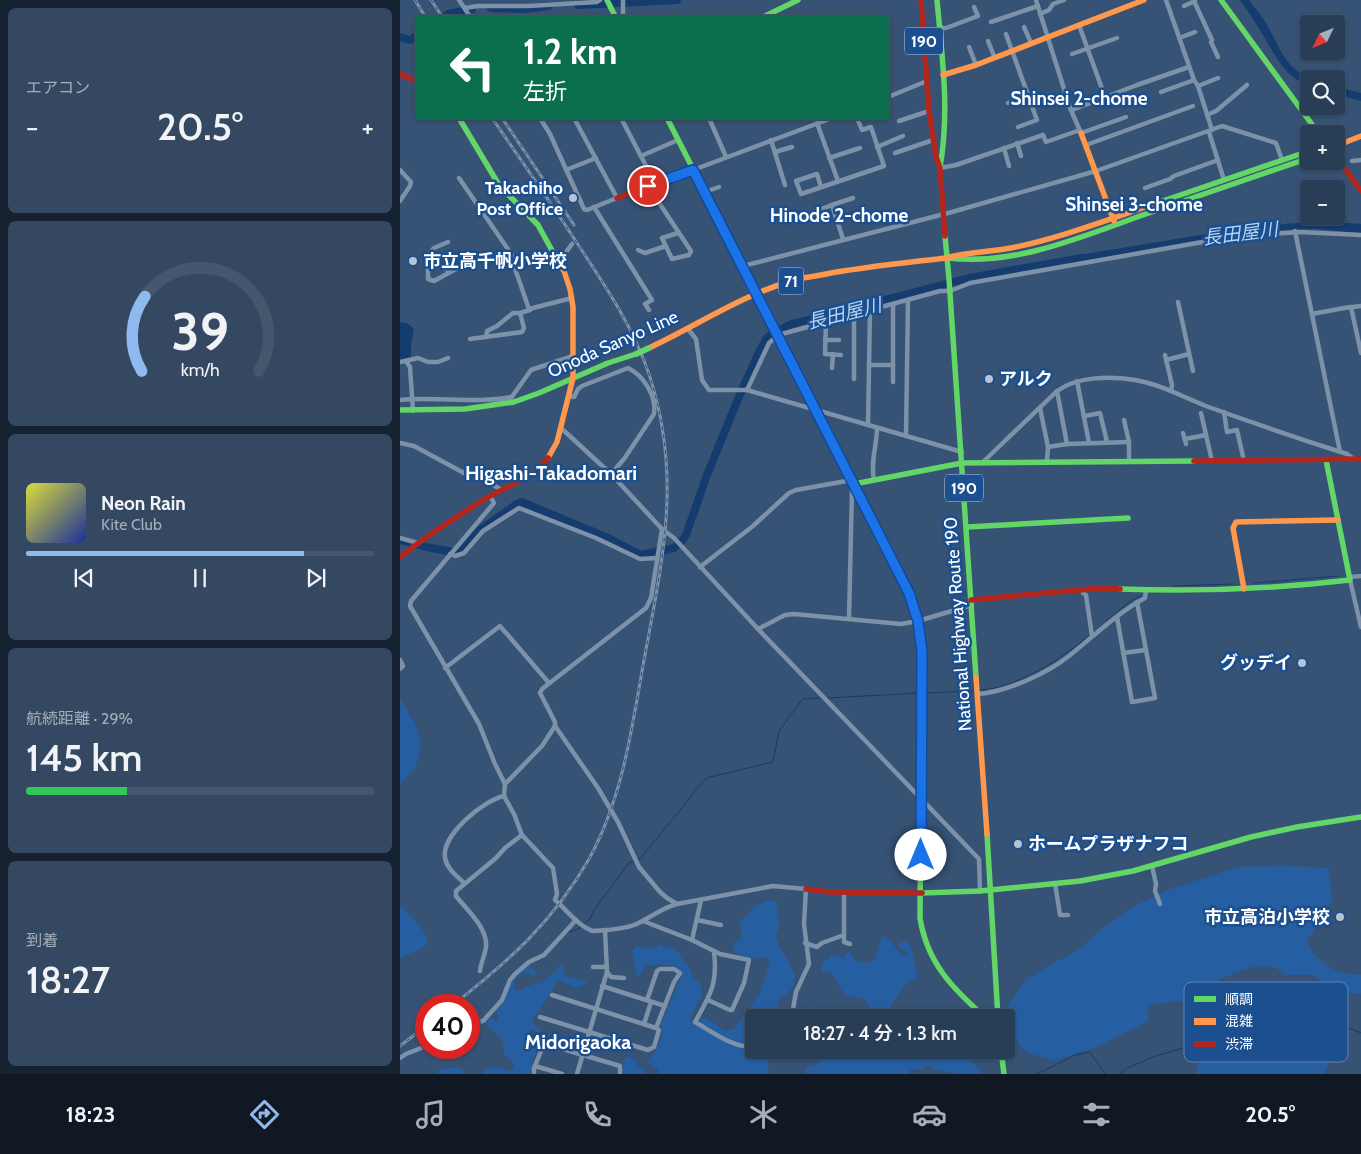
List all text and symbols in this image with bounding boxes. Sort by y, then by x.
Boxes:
north arrow [1300,15,1345,60]
map controls [1300,15,1345,225]
road number: 190 [905,27,943,54]
text: 1.2 km [523,30,617,73]
icon: left [440,35,505,100]
button: search [1300,70,1345,115]
text: エアコン [26,78,90,97]
text: 左折 [523,78,567,105]
district label: Shinsei 2-chome [1010,87,1148,110]
text: 20.5° [157,103,243,150]
text: − [26,110,38,144]
text: + [362,110,374,144]
button: + [1300,125,1345,170]
pin [627,165,669,207]
icon: arrive [634,172,662,200]
place label: Takachiho Post Office [477,177,563,220]
button: − [1300,180,1345,225]
marker: Takachiho Post Office [567,192,579,204]
district label: Shinsei 3-chome [1065,193,1203,216]
district label: Hinode 2-chome [770,204,908,227]
water label: 長田屋川 [1201,217,1281,250]
place label: 市立高千帆小学校 [423,250,567,272]
marker: 市立高千帆小学校 [407,255,419,267]
road number: 71 [778,268,804,294]
water label: 長田屋川 [804,293,886,334]
text: 39 [171,300,229,363]
street label: Onoda Sanyo Line [544,305,682,383]
text: km/h [180,359,220,380]
place label: アルク [999,368,1053,390]
marker: アルク [983,373,995,385]
district label: Higashi-Takadomari [465,461,637,485]
road number: 190 [945,474,983,502]
text: Neon Rain [101,492,186,515]
text: Kite Club [101,515,162,534]
street label: National Highway Route 190 [940,516,976,732]
icon: previous [70,564,98,592]
icon: pause [186,564,214,592]
icon: next [302,564,330,592]
place label: グッデイ [1220,652,1292,674]
marker: グッデイ [1296,657,1308,669]
text: 航続距離 · 29% [26,709,133,728]
text: 145 km [26,734,143,781]
position arrow [894,828,946,880]
place label: ホームプラザナフコ [1028,833,1188,855]
marker: ホームプラザナフコ [1012,838,1024,850]
place label: 市立高泊小学校 [1204,906,1330,928]
marker: 市立高泊小学校 [1334,911,1346,923]
text: 到着 [26,931,58,950]
text: 18:27 [26,956,110,1003]
legend [1184,982,1348,1062]
text: 順調 [1225,990,1253,1008]
speed limit sign: 40 [415,994,480,1059]
text: 混雑 [1225,1012,1253,1030]
text: 18:27 · 4 分 · 1.3 km [803,1022,957,1045]
district label: Midorigaoka [525,1030,631,1054]
text: 渋滞 [1225,1035,1253,1053]
icon: directions [247,1097,282,1132]
icon: music [413,1097,448,1132]
icon: phone [580,1097,615,1132]
icon: climate [746,1097,781,1132]
icon: car [912,1097,947,1132]
icon: filters [1079,1097,1114,1132]
text: 18:23 [66,1101,115,1128]
text: 20.5° [1245,1101,1295,1128]

